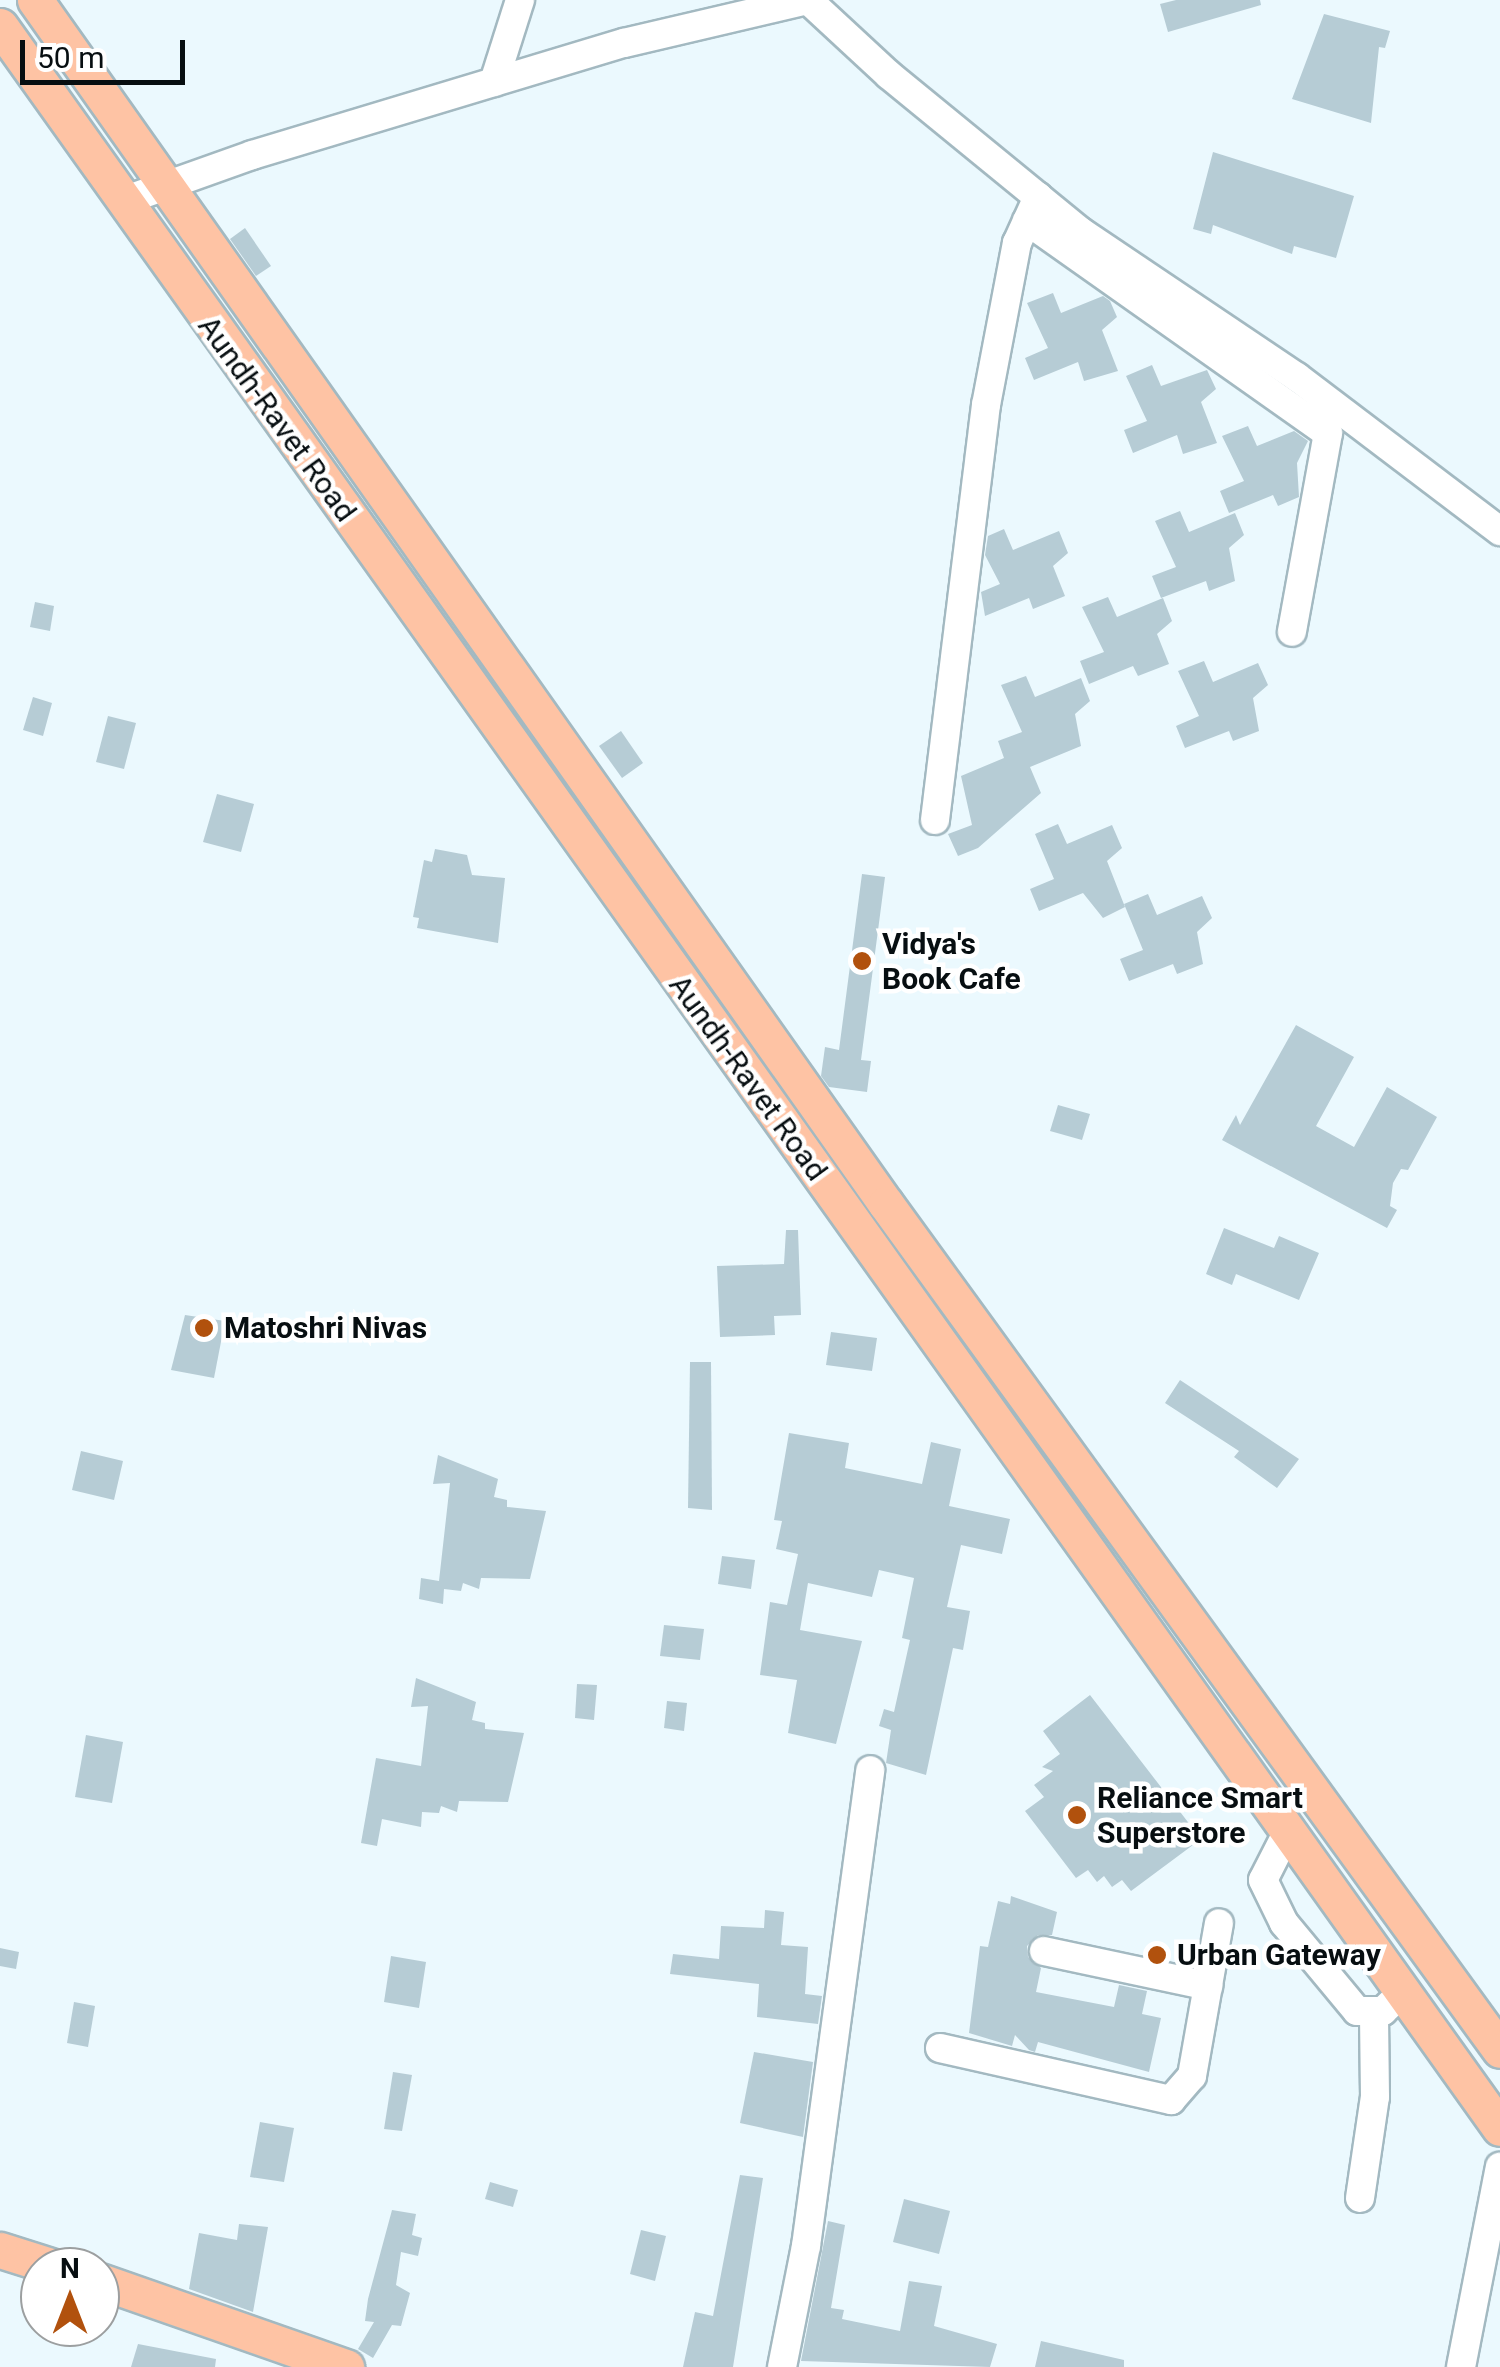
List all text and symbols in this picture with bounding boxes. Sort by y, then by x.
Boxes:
scale bar [25,20,190,82]
text: 50 m [37,40,104,75]
street label: Aundh-Ravet Road [190,309,364,529]
place label: Vidya's Book Cafe [882,926,1021,996]
marker: Vidya's Book Cafe [851,950,873,972]
street label: Aundh-Ravet Road [661,968,835,1188]
place label: Matoshri Nivas [224,1310,427,1346]
marker: Matoshri Nivas [193,1317,215,1339]
place label: Reliance Smart Superstore [1097,1780,1303,1850]
marker: Reliance Smart Superstore [1066,1804,1088,1826]
place label: Urban Gateway [1177,1937,1381,1973]
marker: Urban Gateway [1146,1944,1168,1966]
north arrow [20,2247,120,2347]
text: N [60,2252,80,2285]

